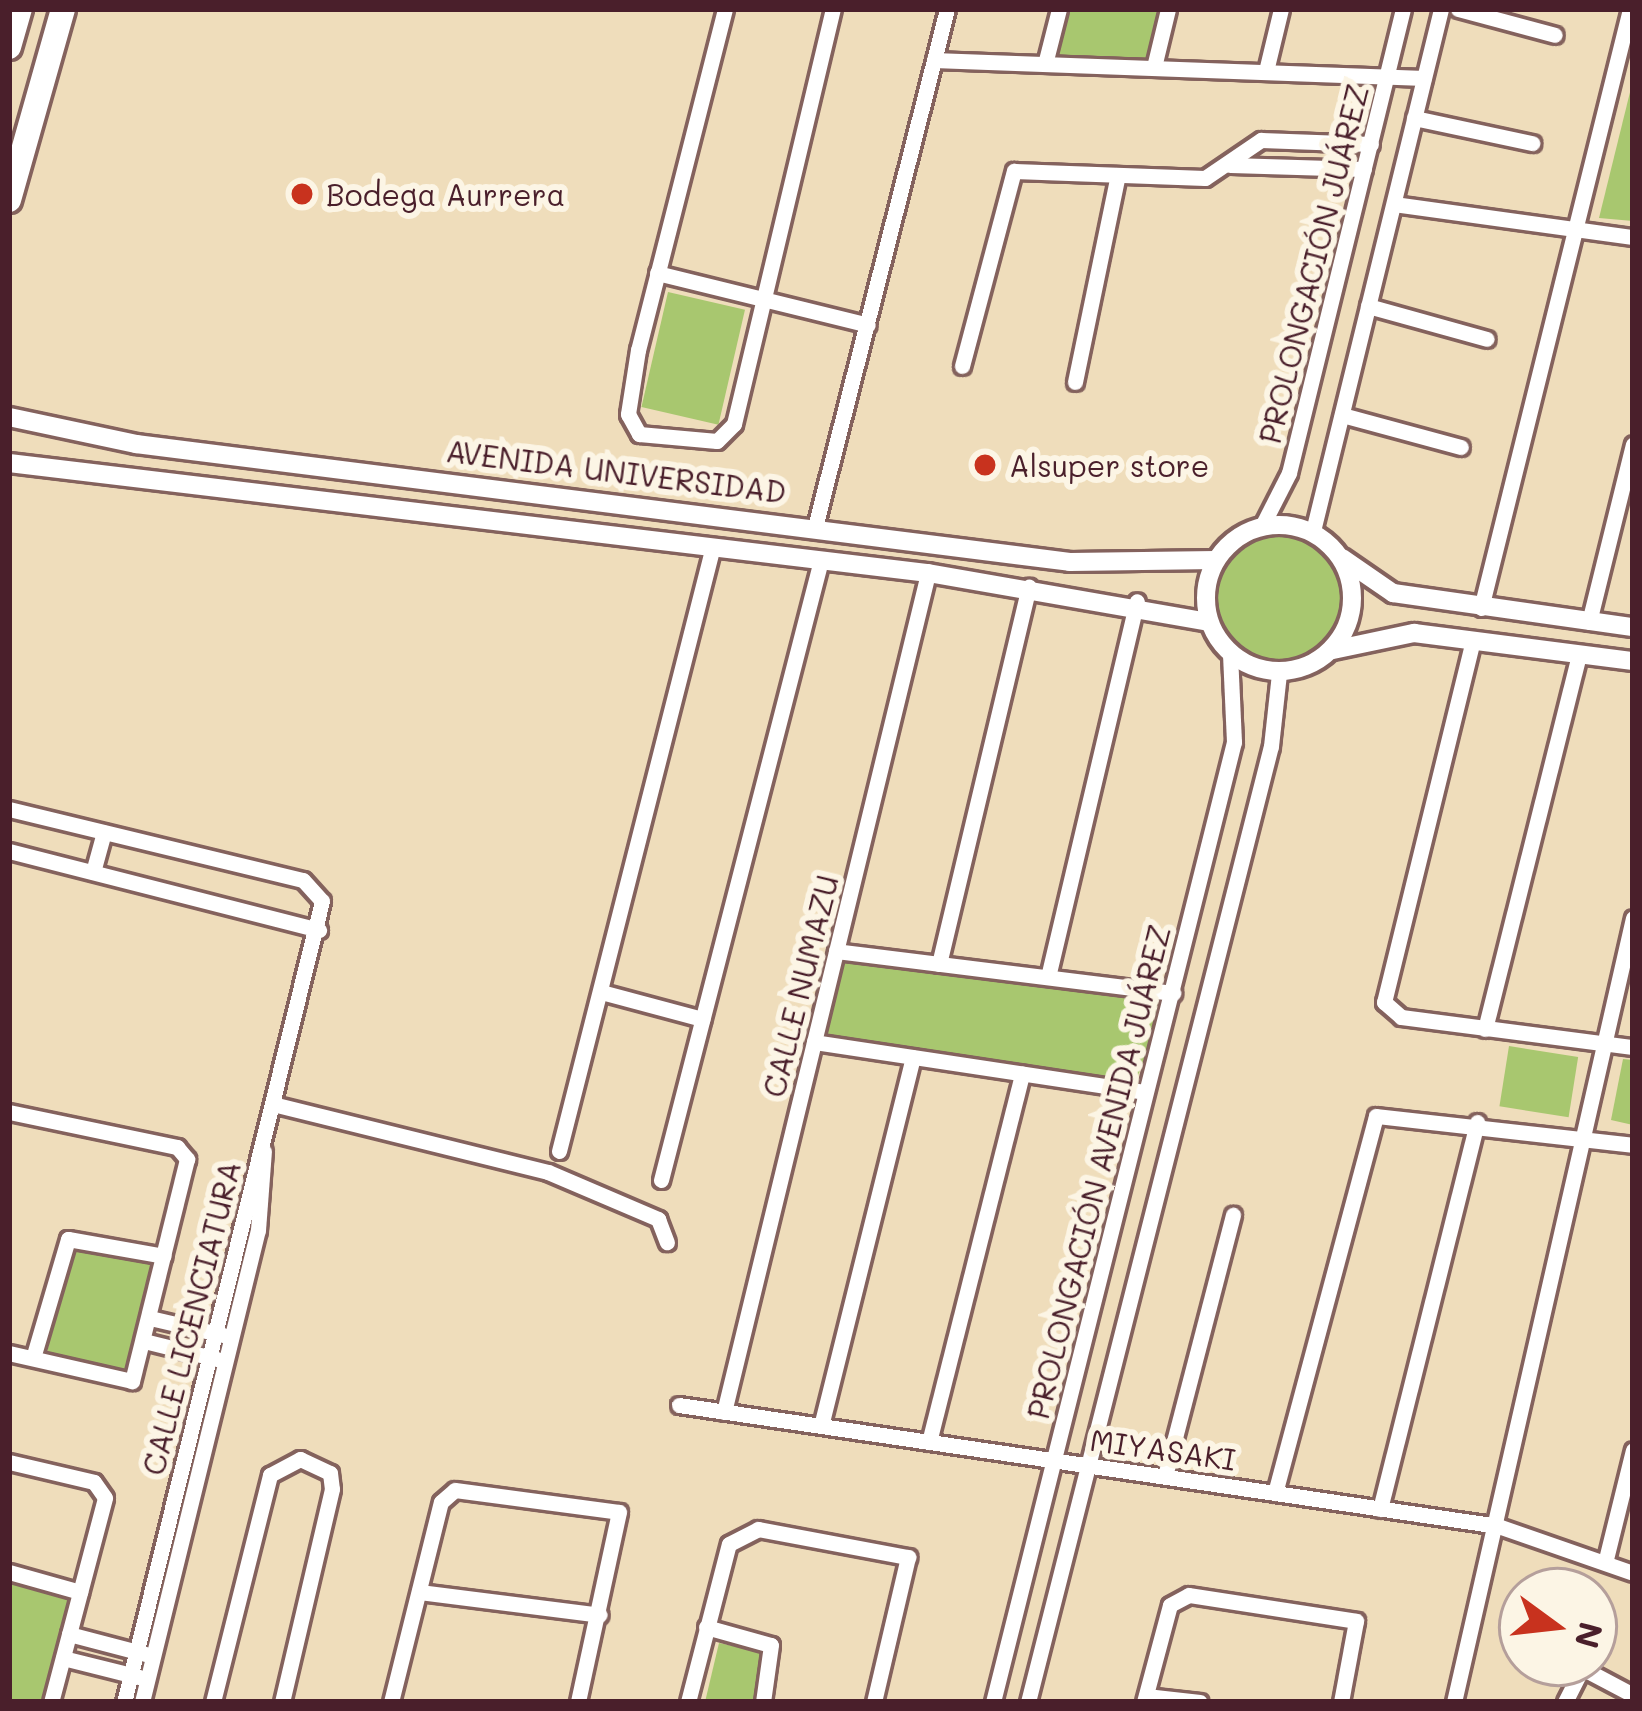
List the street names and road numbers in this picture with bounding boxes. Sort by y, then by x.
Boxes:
street label: PROLONGACIÓN JUÁREZ [1251,81,1375,447]
street label: AVENIDA UNIVERSIDAD [444,432,788,510]
street label: CALLE NUMAZU [755,871,845,1101]
street label: PROLONGACIÓN AVENIDA JUÁREZ [1019,922,1177,1422]
street label: CALLE LICENCIATURA [135,1157,247,1479]
street label: MIYASAKI [1088,1421,1238,1477]

